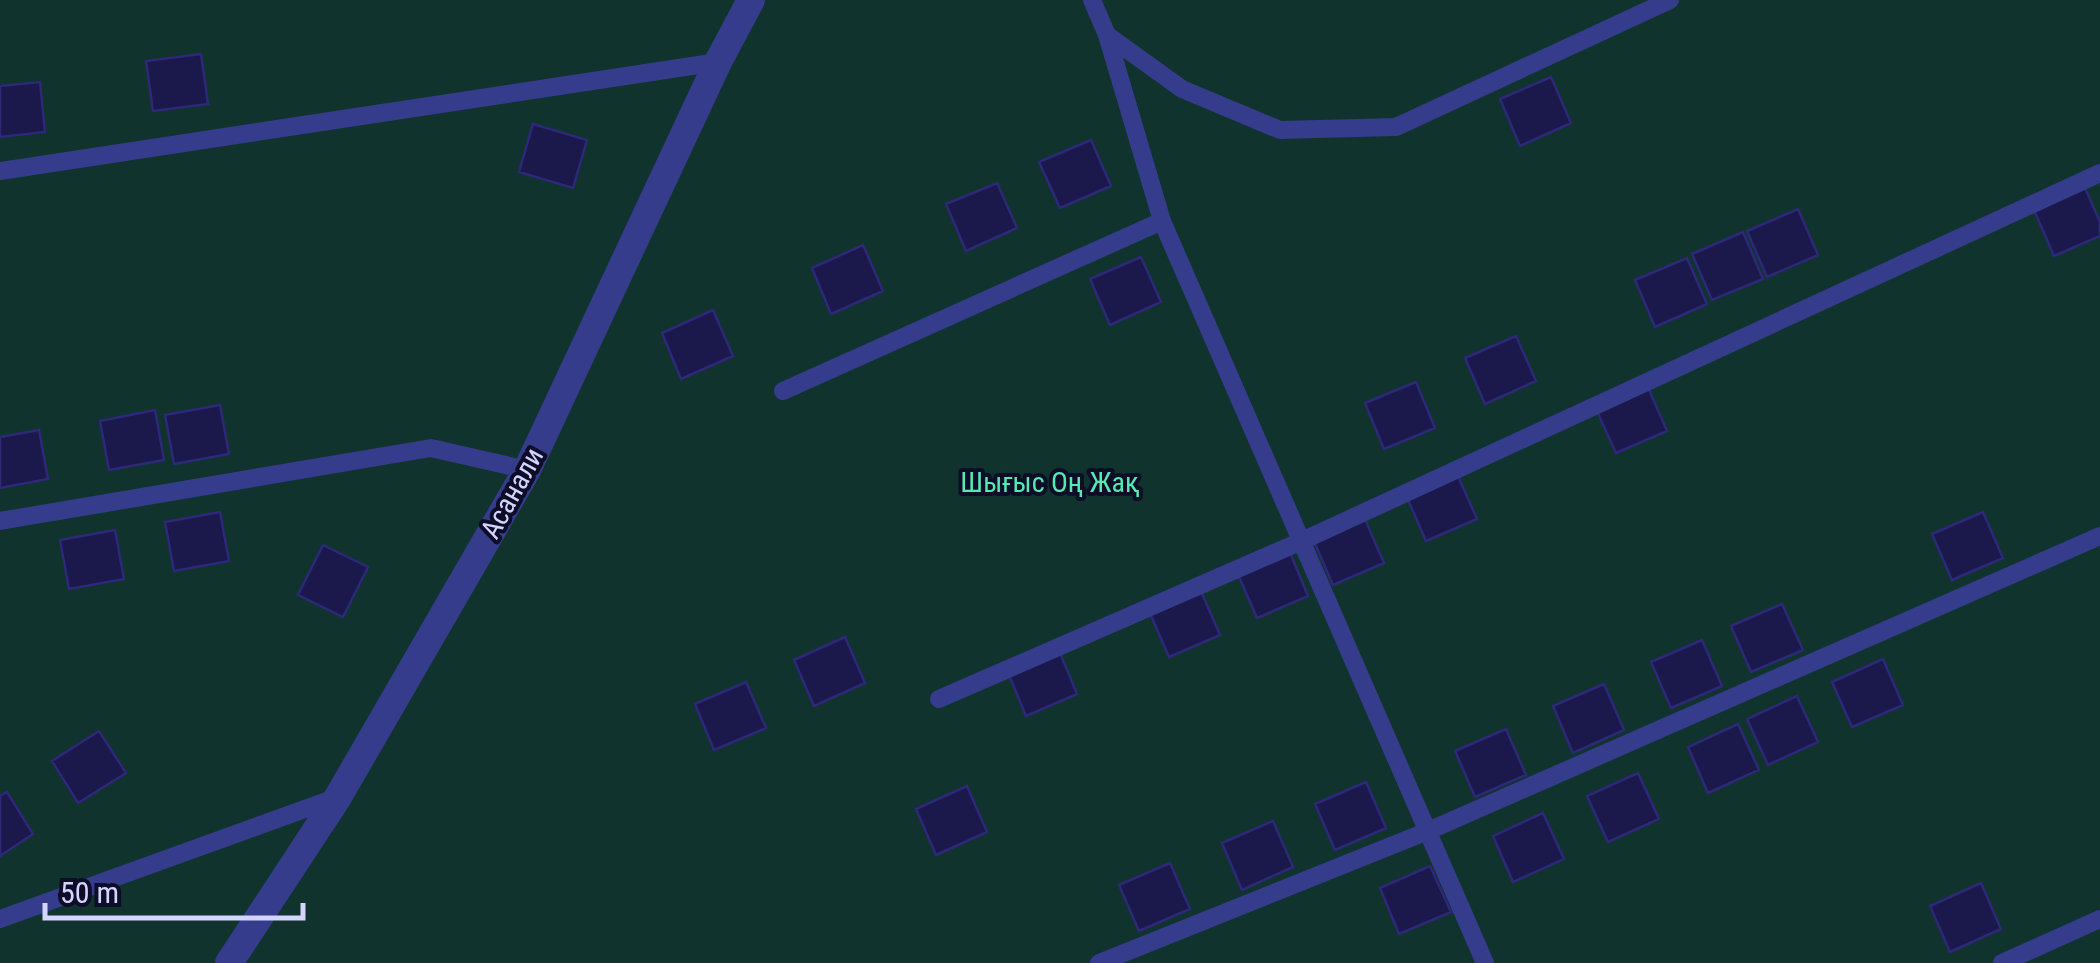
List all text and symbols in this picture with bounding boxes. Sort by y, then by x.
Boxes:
street label: Асанали [474,442,550,544]
park label: Шығыс Оң Жақ [960,466,1140,499]
scale bar [45,858,302,920]
text: 50 m [60,875,119,910]

